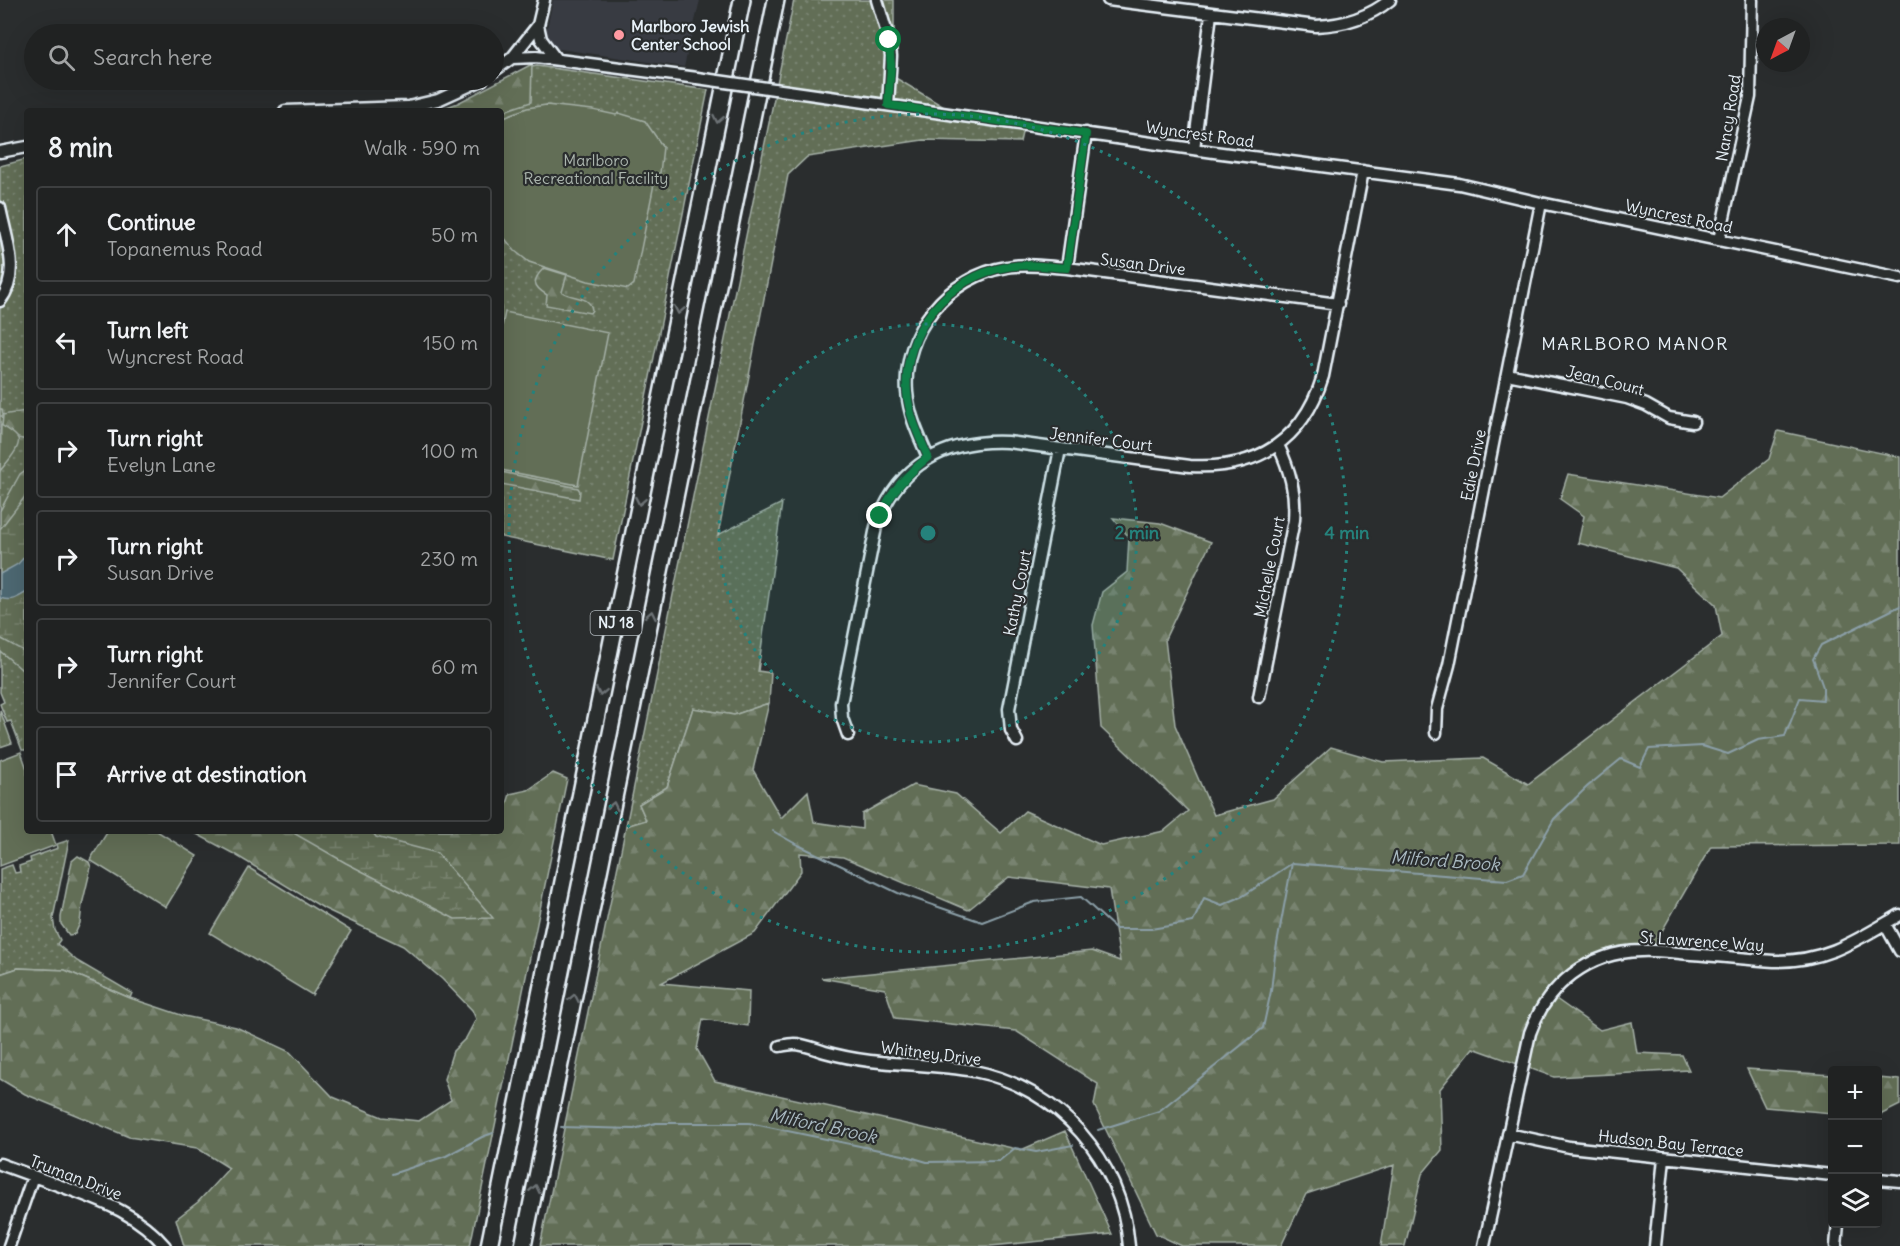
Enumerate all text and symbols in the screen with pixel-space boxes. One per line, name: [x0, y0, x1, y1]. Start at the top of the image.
place label: Marlboro Jewish Center School: [631, 16, 750, 54]
north arrow: [1756, 18, 1810, 72]
search box: [24, 24, 504, 90]
route start: [875, 26, 901, 52]
marker: Marlboro Jewish Center School: [612, 28, 626, 42]
icon: search: [45, 41, 78, 74]
text: Search here: [93, 43, 212, 71]
street label: Nancy Road: [1711, 73, 1745, 163]
one-way arrow: [712, 114, 725, 124]
street label: Wyncrest Road: [1144, 116, 1256, 152]
text: 8 min: [48, 131, 113, 164]
text: Walk · 590 m: [364, 135, 480, 160]
park label: Marlboro Recreational Facility: [524, 150, 668, 188]
street label: Wyncrest Road: [1623, 195, 1735, 237]
text: Continue: [107, 208, 196, 236]
icon: ahead: [50, 218, 83, 251]
text: 50 m: [431, 222, 478, 247]
text: Topanemus Road: [107, 236, 262, 261]
street label: Susan Drive: [1099, 249, 1187, 279]
one-way arrow: [673, 305, 686, 315]
text: Turn left: [107, 316, 188, 344]
icon: left: [50, 326, 83, 359]
text: 150 m: [423, 330, 478, 355]
district label: MARLBORO MANOR: [1541, 332, 1729, 355]
text: Wyncrest Road: [107, 344, 244, 369]
street label: Jean Court: [1564, 361, 1647, 399]
street label: Jennifer Court: [1049, 423, 1154, 455]
text: Turn right: [107, 424, 203, 452]
street label: Edie Drive: [1456, 428, 1490, 502]
icon: right: [50, 434, 83, 467]
text: 100 m: [421, 438, 478, 463]
text: Evelyn Lane: [107, 452, 216, 477]
one-way arrow: [634, 496, 647, 506]
route end: [866, 502, 892, 528]
street label: Michelle Court: [1249, 514, 1289, 619]
text: 2 min: [1115, 521, 1160, 544]
text: 4 min: [1325, 521, 1370, 544]
centre of rings: [918, 523, 938, 543]
text: Turn right: [107, 532, 203, 560]
icon: right: [50, 542, 83, 575]
text: 230 m: [420, 546, 478, 571]
street label: Kathy Court: [999, 548, 1035, 638]
text: Susan Drive: [107, 560, 214, 585]
road number: NJ 18: [590, 611, 642, 635]
one-way arrow: [644, 611, 657, 621]
text: Turn right: [107, 640, 203, 668]
icon: right: [50, 650, 83, 683]
text: 60 m: [431, 654, 478, 679]
text: Jennifer Court: [107, 668, 236, 693]
one-way arrow: [596, 687, 609, 697]
icon: arrive: [50, 758, 83, 791]
text: Arrive at destination: [107, 760, 307, 788]
one-way arrow: [605, 802, 618, 812]
water label: Milford Brook: [1390, 845, 1502, 876]
street label: St Lawrence Way: [1639, 927, 1765, 955]
one-way arrow: [567, 993, 580, 1003]
street label: Whitney Drive: [879, 1037, 983, 1069]
map controls: [1828, 1066, 1882, 1228]
button: +: [1828, 1066, 1882, 1120]
water label: Milford Brook: [768, 1103, 880, 1148]
button: −: [1828, 1120, 1882, 1174]
street label: Hudson Bay Terrace: [1597, 1125, 1745, 1161]
street label: Truman Drive: [27, 1150, 125, 1204]
button: layers: [1828, 1174, 1882, 1228]
one-way arrow: [528, 1184, 541, 1194]

